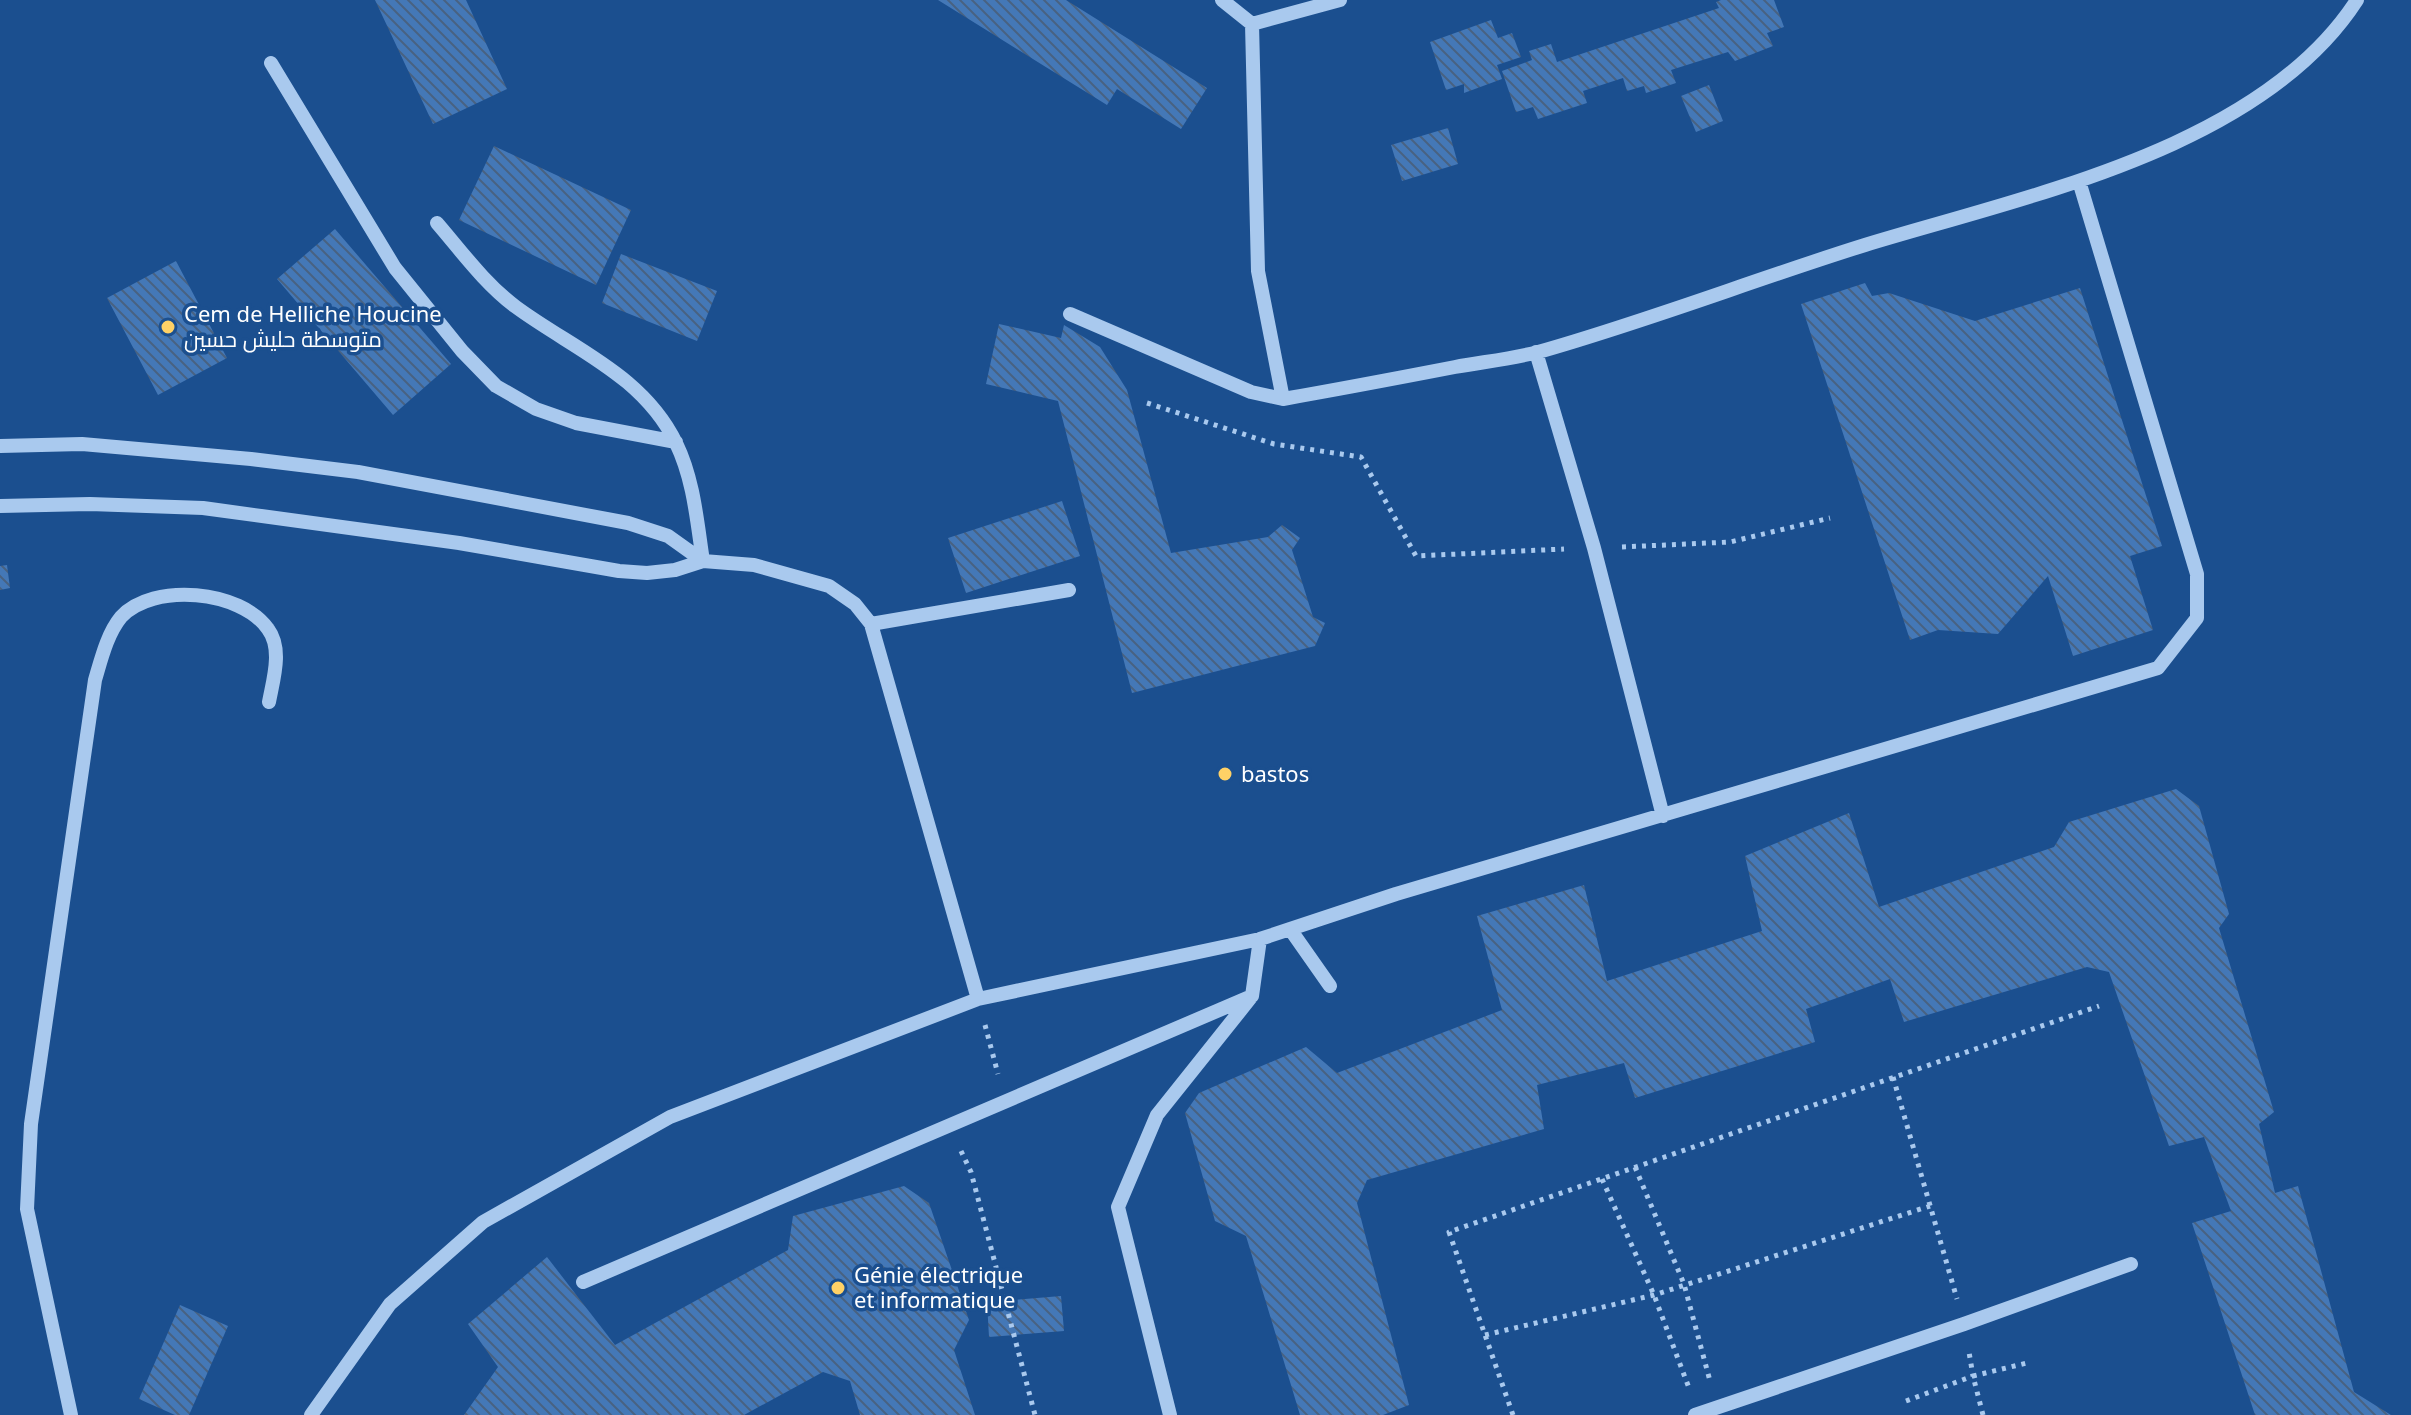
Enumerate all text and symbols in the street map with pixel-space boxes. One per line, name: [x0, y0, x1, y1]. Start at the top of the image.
place label: Cem de Helliche Houcine متوسطة حليش حسين: [184, 298, 442, 353]
marker: Cem de Helliche Houcine متوسطة حليش حسين: [159, 318, 177, 336]
place label: bastos: [1241, 758, 1309, 788]
marker: bastos: [1216, 765, 1234, 783]
place label: Génie électrique et informatique: [854, 1259, 1023, 1314]
marker: Génie électrique et informatique: [829, 1279, 847, 1297]

